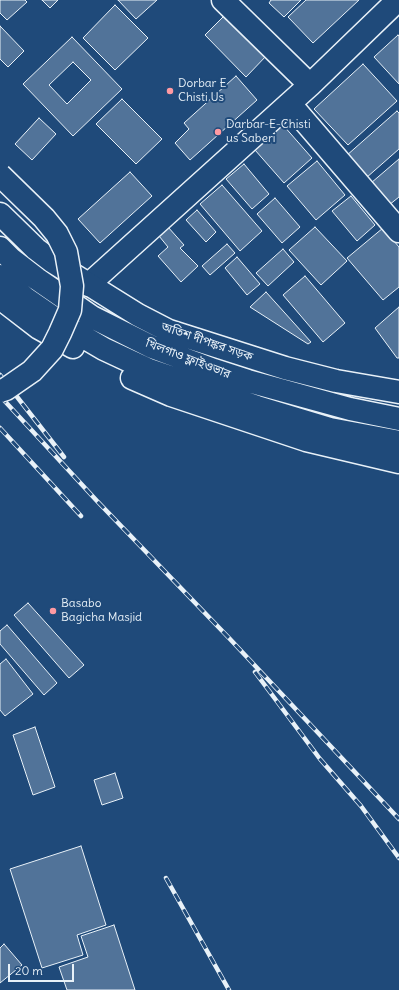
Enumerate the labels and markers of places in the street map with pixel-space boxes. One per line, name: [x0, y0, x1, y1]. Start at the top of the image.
place label: Dorbar E Chisti Us: [178, 77, 226, 105]
marker: Dorbar E Chisti Us: [165, 86, 175, 96]
place label: Darbar-E-Chisti us Saberi: [226, 118, 311, 146]
marker: Darbar-E-Chisti us Saberi: [213, 127, 223, 137]
place label: Basabo Bagicha Masjid: [61, 597, 142, 625]
marker: Basabo Bagicha Masjid: [48, 606, 58, 616]

